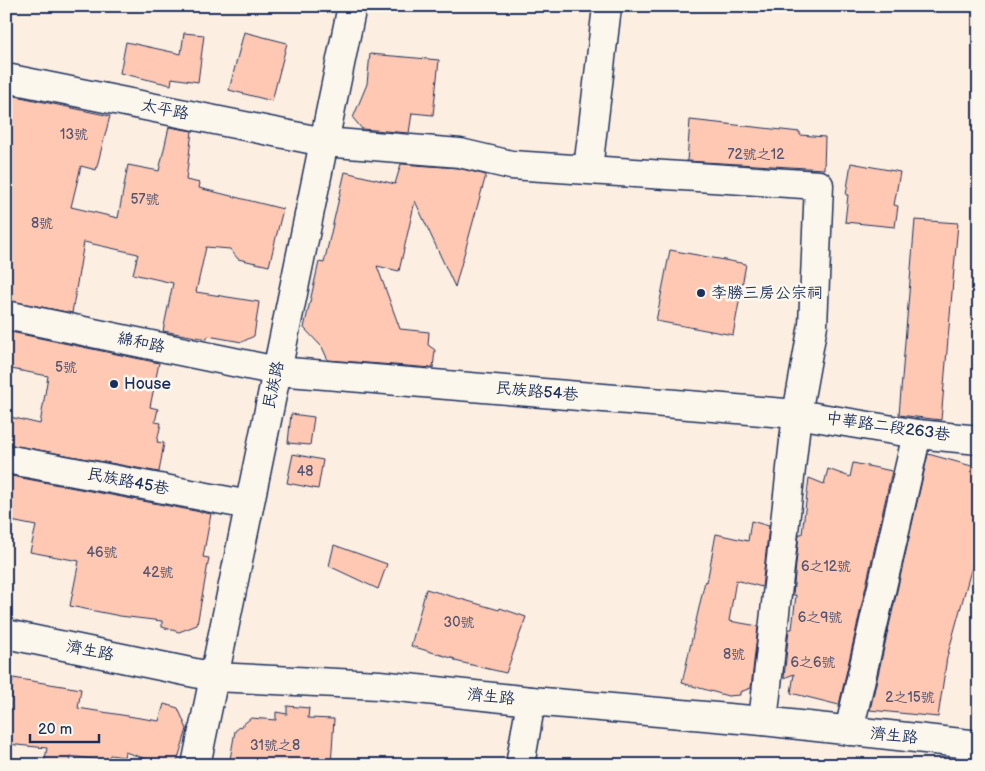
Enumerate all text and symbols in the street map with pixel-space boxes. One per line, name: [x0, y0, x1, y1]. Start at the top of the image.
street label: 太平路: [140, 96, 190, 124]
house number: 13號: [60, 126, 88, 143]
house number: 72號之12: [728, 146, 785, 163]
house number: 57號: [131, 191, 159, 208]
house number: 8號: [31, 215, 53, 232]
place label: 李勝三房公宗祠: [711, 284, 823, 303]
marker: 李勝三房公宗祠: [695, 287, 707, 299]
street label: 綿和路: [116, 329, 166, 357]
house number: 5號: [55, 359, 77, 376]
street label: 民族路: [260, 360, 288, 410]
place label: House: [124, 375, 171, 394]
marker: House: [108, 378, 120, 390]
street label: 民族路54巷: [495, 379, 579, 405]
street label: 中華路二段263巷: [825, 409, 951, 445]
house number: 48: [297, 463, 313, 480]
street label: 民族路45巷: [85, 465, 171, 499]
house number: 46號: [86, 544, 118, 561]
house number: 6之12號: [801, 558, 851, 575]
house number: 42號: [143, 564, 173, 581]
house number: 6之9號: [798, 609, 842, 626]
house number: 30號: [444, 614, 474, 631]
street label: 濟生路: [65, 637, 115, 665]
house number: 8號: [723, 646, 745, 663]
house number: 6之6號: [790, 654, 836, 671]
street label: 濟生路: [466, 685, 516, 709]
house number: 2之15號: [885, 689, 935, 706]
scale bar: [30, 711, 99, 743]
text: 20 m: [38, 720, 72, 739]
street label: 濟生路: [869, 724, 919, 748]
house number: 31號之8: [250, 737, 300, 754]

